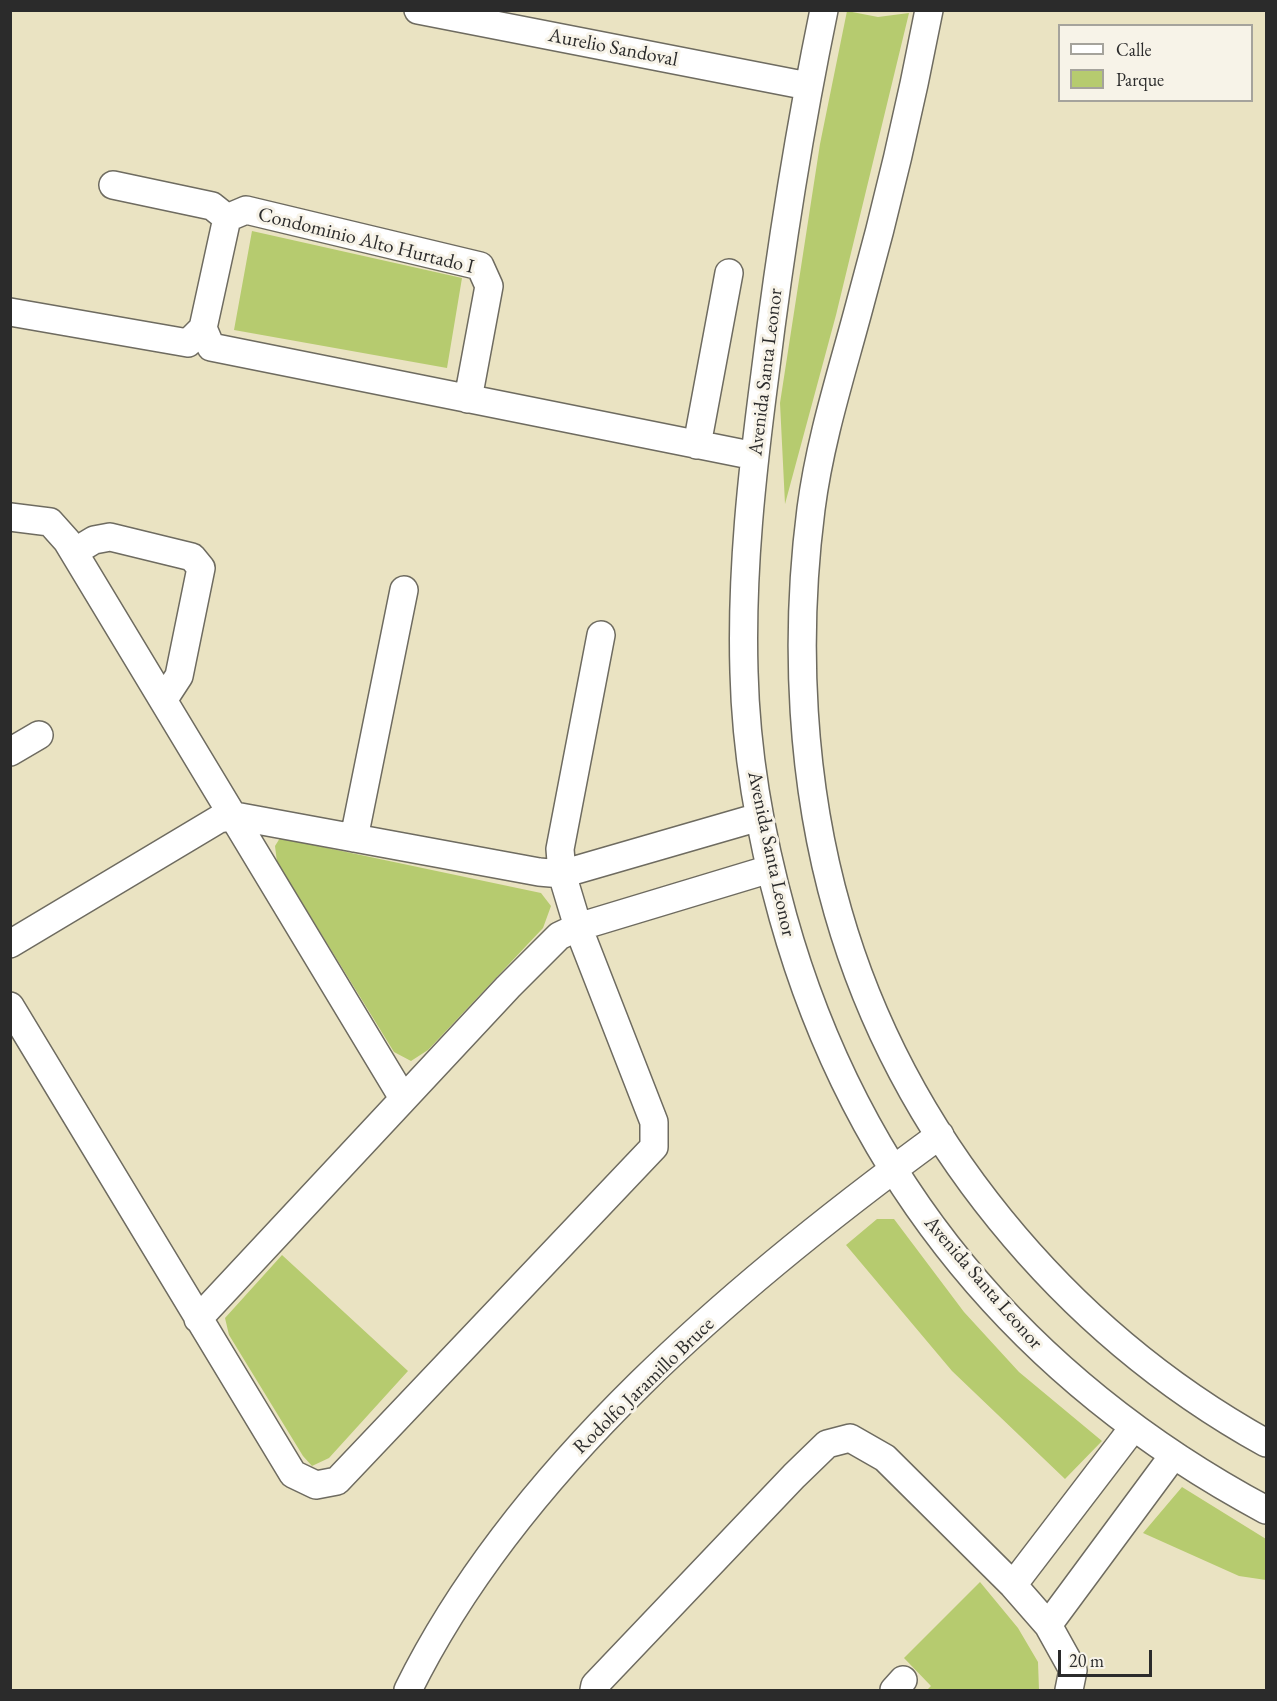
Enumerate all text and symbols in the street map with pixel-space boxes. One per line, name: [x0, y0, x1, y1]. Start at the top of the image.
street label: Aurelio Sandoval: [546, 24, 680, 72]
legend: [1058, 24, 1253, 102]
text: Calle: [1116, 38, 1152, 61]
text: Parque: [1116, 68, 1164, 91]
street label: Condominio Alto Hurtado I: [255, 203, 477, 279]
street label: Avenida Santa Leonor: [744, 287, 788, 457]
street label: Avenida Santa Leonor: [742, 769, 800, 939]
street label: Avenida Santa Leonor: [919, 1212, 1047, 1354]
street label: Rodolfo Jaramillo Bruce: [569, 1313, 719, 1459]
scale bar: [1061, 1638, 1156, 1676]
text: 20 m: [1069, 1649, 1104, 1672]

